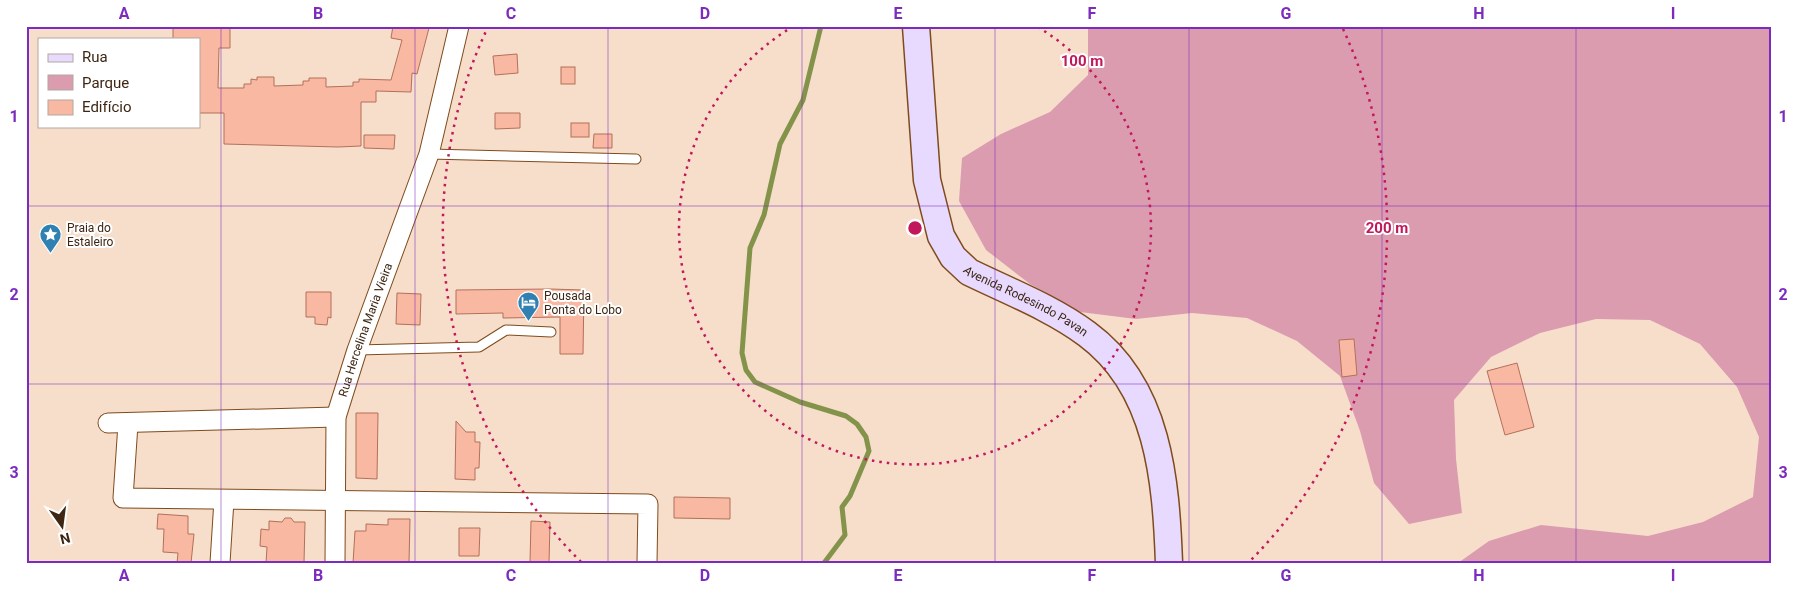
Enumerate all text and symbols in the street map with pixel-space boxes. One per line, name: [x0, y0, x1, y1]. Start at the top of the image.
text: A: [119, 4, 130, 23]
text: B: [313, 4, 323, 23]
text: C: [506, 4, 516, 23]
text: D: [700, 4, 710, 23]
text: E: [894, 4, 903, 23]
text: F: [1088, 4, 1097, 23]
text: G: [1281, 4, 1292, 23]
text: H: [1473, 4, 1485, 23]
text: I: [1671, 4, 1675, 23]
legend: [38, 38, 200, 128]
text: Rua: [82, 48, 108, 66]
text: 100 m: [1061, 52, 1103, 70]
text: Parque: [82, 74, 129, 92]
text: Edifício: [82, 98, 131, 116]
text: 1: [9, 107, 19, 126]
text: 1: [1778, 107, 1788, 126]
centre of rings: [906, 219, 924, 237]
text: 200 m: [1366, 219, 1408, 237]
place label: Praia do Estaleiro: [67, 221, 114, 249]
place icon: Praia do Estaleiro: [39, 223, 63, 254]
street label: Rua Hercelina Maria Vieira: [336, 261, 395, 399]
street label: Avenida Rodesindo Pavan: [960, 263, 1091, 339]
text: 2: [9, 285, 19, 304]
text: 2: [1778, 285, 1788, 304]
place label: Pousada Ponta do Lobo: [544, 289, 622, 317]
hotel icon: Pousada Ponta do Lobo: [516, 291, 540, 322]
text: 3: [9, 463, 19, 482]
text: 3: [1778, 463, 1788, 482]
north arrow: [38, 502, 88, 552]
text: N: [58, 530, 72, 548]
text: A: [119, 566, 130, 585]
text: B: [313, 566, 323, 585]
text: C: [506, 566, 516, 585]
text: D: [700, 566, 710, 585]
text: E: [894, 566, 903, 585]
text: F: [1088, 566, 1097, 585]
text: G: [1281, 566, 1292, 585]
text: H: [1473, 566, 1485, 585]
text: I: [1671, 566, 1675, 585]

